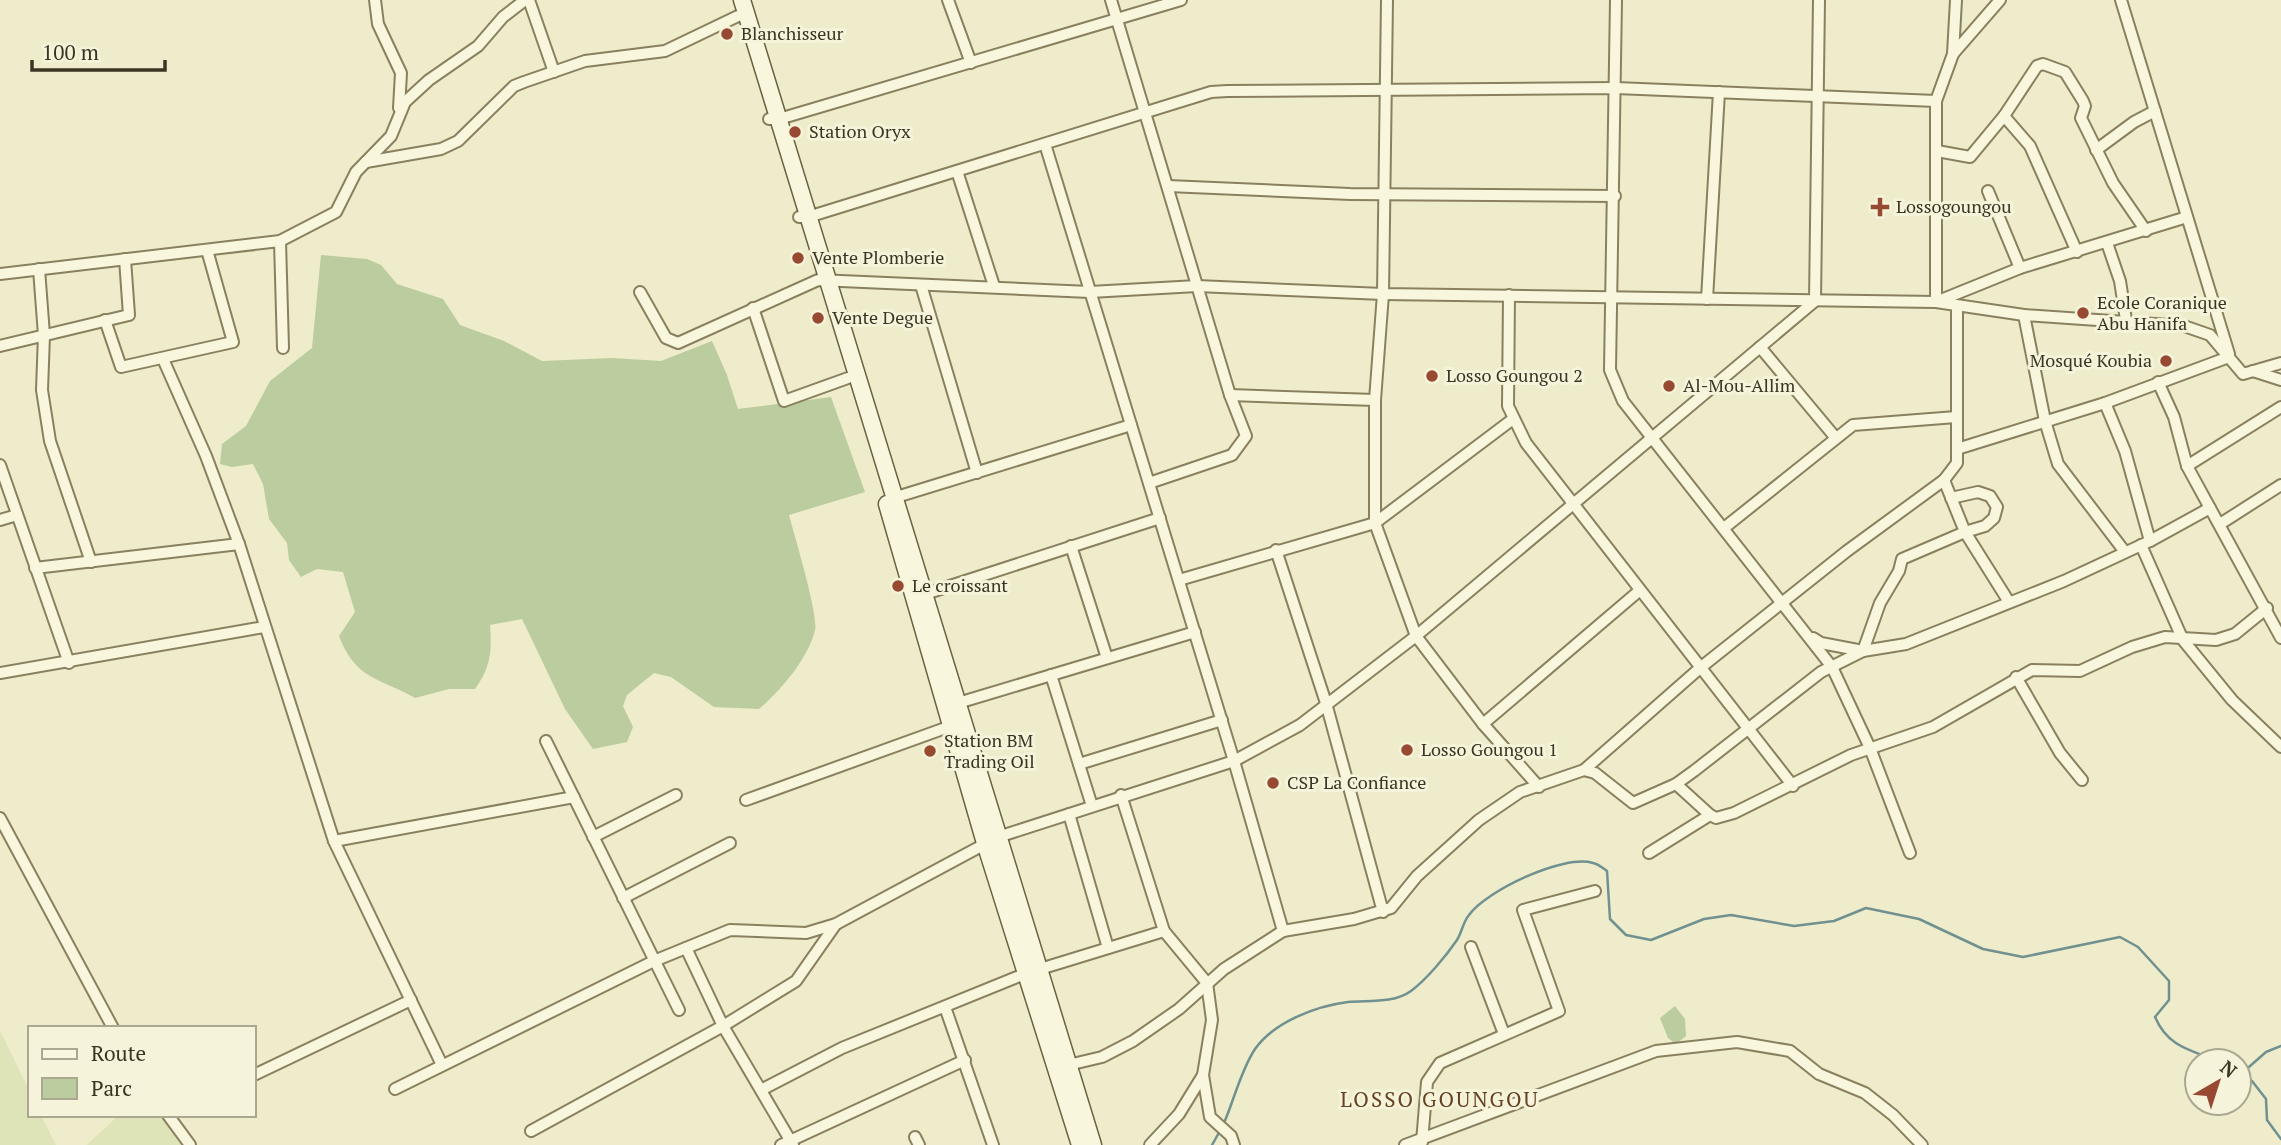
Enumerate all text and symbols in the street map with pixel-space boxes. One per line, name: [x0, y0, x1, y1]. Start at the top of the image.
place label: Blanchisseur: [741, 21, 844, 45]
marker: Blanchisseur: [719, 26, 735, 42]
scale bar: [32, 28, 164, 72]
text: 100 m: [42, 38, 99, 66]
place label: Station Oryx: [809, 119, 911, 143]
marker: Station Oryx: [787, 124, 803, 140]
place label: Lossogoungou: [1896, 194, 2012, 218]
marker: Lossogoungou: [1870, 197, 1890, 217]
place label: Vente Plomberie: [812, 245, 944, 269]
marker: Vente Plomberie: [790, 250, 806, 266]
place label: Ecole Coranique Abu Hanifa: [2097, 290, 2227, 335]
place label: Vente Degue: [832, 305, 933, 329]
marker: Ecole Coranique Abu Hanifa: [2075, 305, 2091, 321]
marker: Vente Degue: [810, 310, 826, 326]
place label: Mosqué Koubia: [2030, 348, 2152, 372]
marker: Mosqué Koubia: [2158, 353, 2174, 369]
place label: Losso Goungou 2: [1446, 363, 1583, 387]
marker: Losso Goungou 2: [1424, 368, 1440, 384]
place label: Al-Mou-Allim: [1683, 373, 1796, 397]
marker: Al-Mou-Allim: [1661, 378, 1677, 394]
place label: Le croissant: [912, 573, 1008, 597]
marker: Le croissant: [890, 578, 906, 594]
place label: Station BM Trading Oil: [944, 728, 1035, 773]
place label: Losso Goungou 1: [1421, 737, 1558, 761]
marker: Losso Goungou 1: [1399, 742, 1415, 758]
marker: Station BM Trading Oil: [922, 743, 938, 759]
place label: CSP La Confiance: [1287, 770, 1426, 794]
marker: CSP La Confiance: [1265, 775, 1281, 791]
legend: [28, 1026, 256, 1117]
text: Route: [91, 1039, 146, 1067]
north arrow: [2183, 1047, 2253, 1117]
text: N: [2216, 1054, 2243, 1083]
text: Parc: [91, 1074, 132, 1102]
district label: LOSSO GOUNGOU: [1340, 1085, 1540, 1113]

